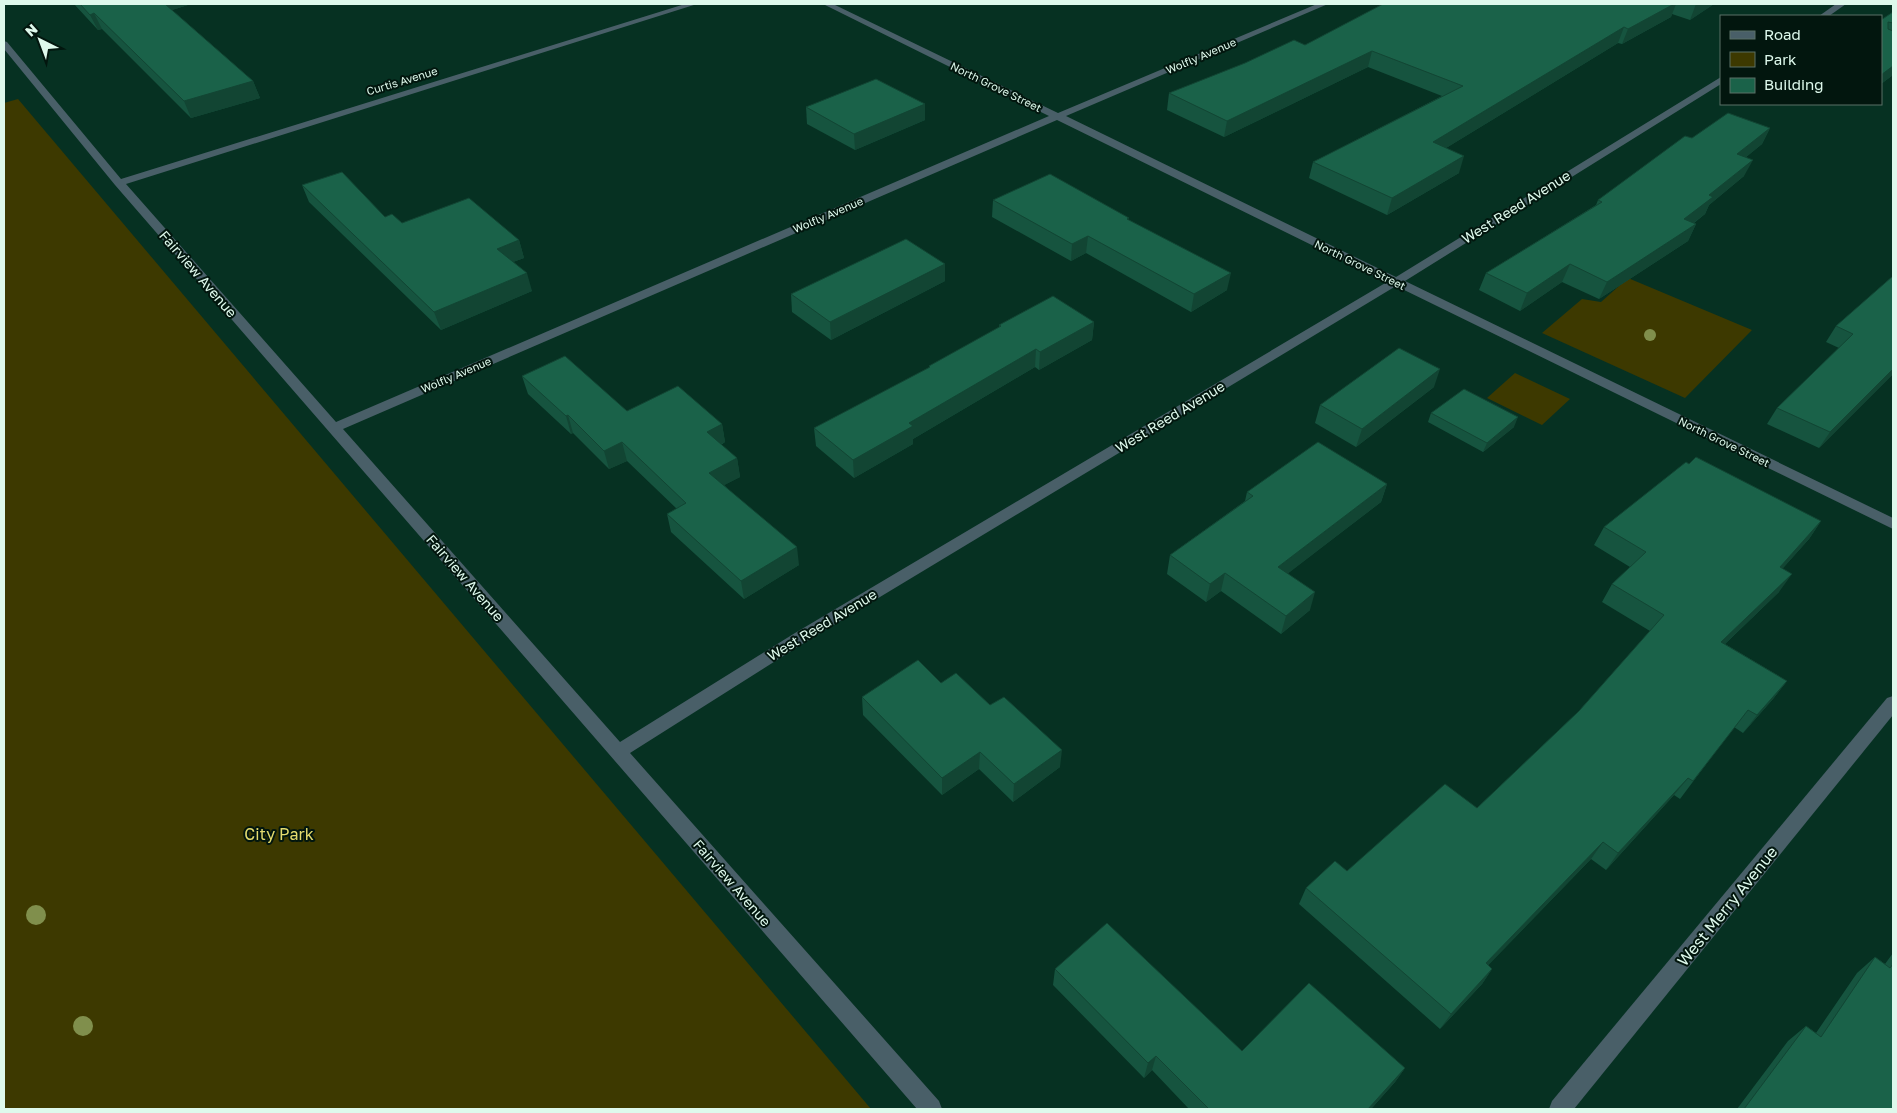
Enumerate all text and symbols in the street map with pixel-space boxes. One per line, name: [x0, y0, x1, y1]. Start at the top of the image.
north arrow: [15, 15, 65, 65]
legend: [1720, 15, 1882, 105]
text: N: [21, 20, 41, 40]
text: Road: [1764, 25, 1801, 43]
street label: Wolfly Avenue: [1164, 35, 1238, 76]
text: Park: [1764, 50, 1797, 68]
street label: North Grove Street: [949, 59, 1044, 114]
street label: Curtis Avenue: [365, 64, 439, 97]
text: Building: [1764, 75, 1824, 93]
street label: West Reed Avenue: [1458, 166, 1573, 247]
street label: Wolfly Avenue: [791, 194, 865, 235]
street label: Fairview Avenue: [156, 227, 241, 321]
street label: North Grove Street: [1313, 237, 1408, 292]
street label: Wolfly Avenue: [419, 354, 493, 395]
street label: West Reed Avenue: [1112, 377, 1228, 456]
street label: North Grove Street: [1677, 414, 1772, 469]
street label: Fairview Avenue: [423, 531, 508, 625]
street label: West Reed Avenue: [764, 585, 880, 664]
park label: City Park: [244, 824, 314, 844]
street label: Fairview Avenue: [690, 836, 775, 930]
street label: West Merry Avenue: [1673, 842, 1781, 970]

